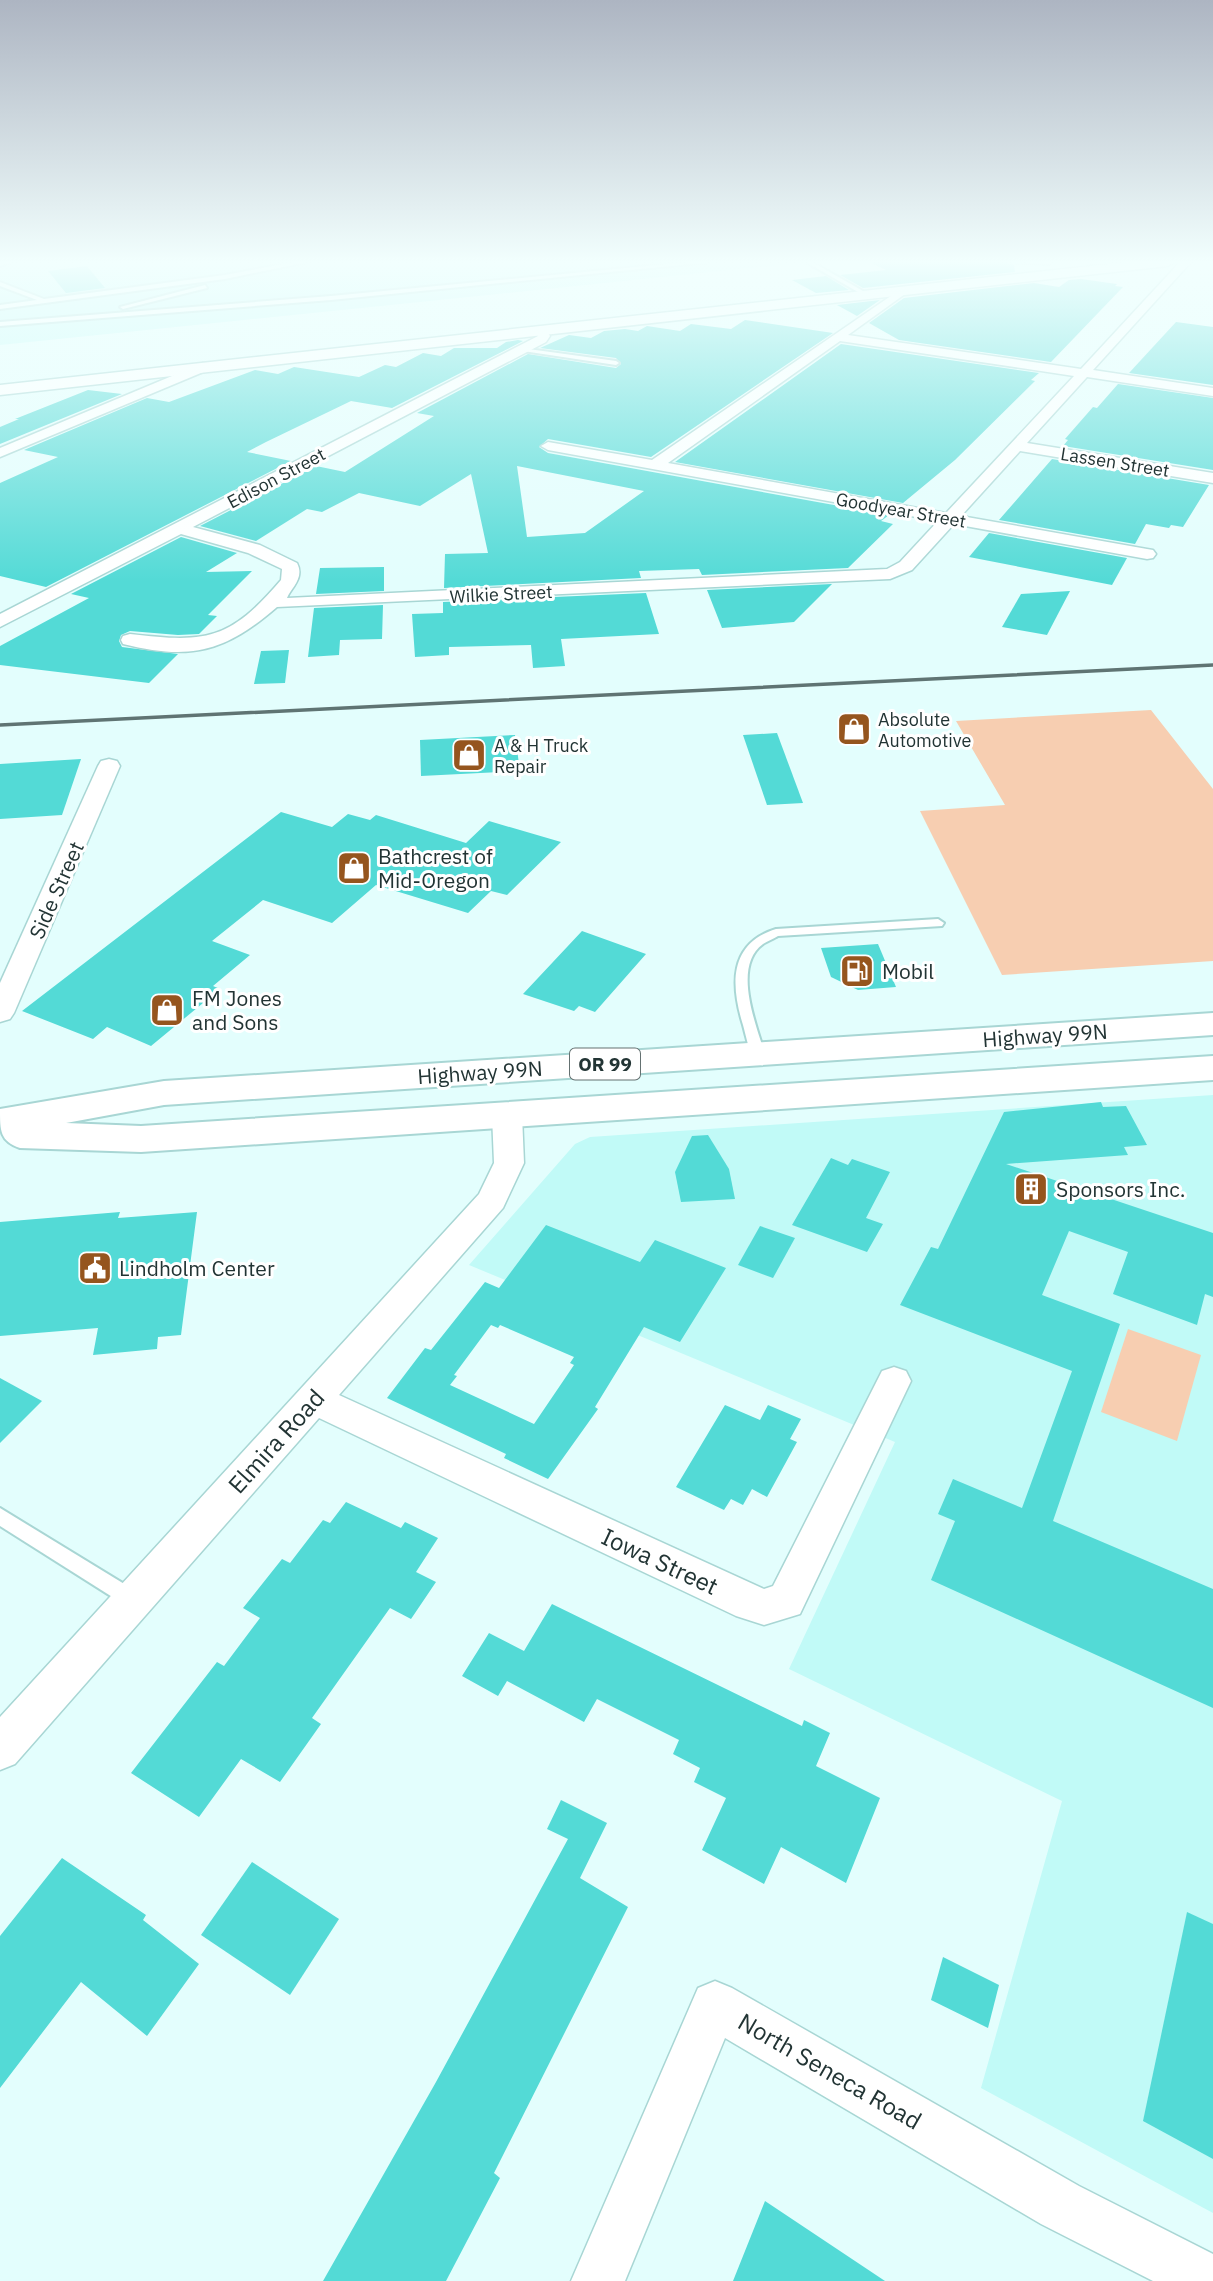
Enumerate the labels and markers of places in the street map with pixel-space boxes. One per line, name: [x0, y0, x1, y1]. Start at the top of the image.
place label: Absolute Automotive: [878, 708, 971, 752]
shop icon: Absolute Automotive: [835, 710, 873, 748]
place label: A & H Truck Repair: [494, 734, 589, 778]
shop icon: A & H Truck Repair: [450, 736, 488, 774]
place label: Bathcrest of Mid-Oregon: [378, 842, 493, 894]
shop icon: Bathcrest of Mid-Oregon: [335, 849, 373, 887]
fuel station icon: Mobil: [838, 952, 876, 990]
place label: Mobil: [882, 957, 934, 985]
place label: FM Jones and Sons: [192, 984, 282, 1036]
shop icon: FM Jones and Sons: [148, 991, 186, 1029]
building icon: Sponsors Inc.: [1012, 1170, 1050, 1208]
place label: Sponsors Inc.: [1056, 1175, 1186, 1203]
public building icon: Lindholm Center: [76, 1249, 114, 1287]
place label: Lindholm Center: [119, 1254, 275, 1282]

